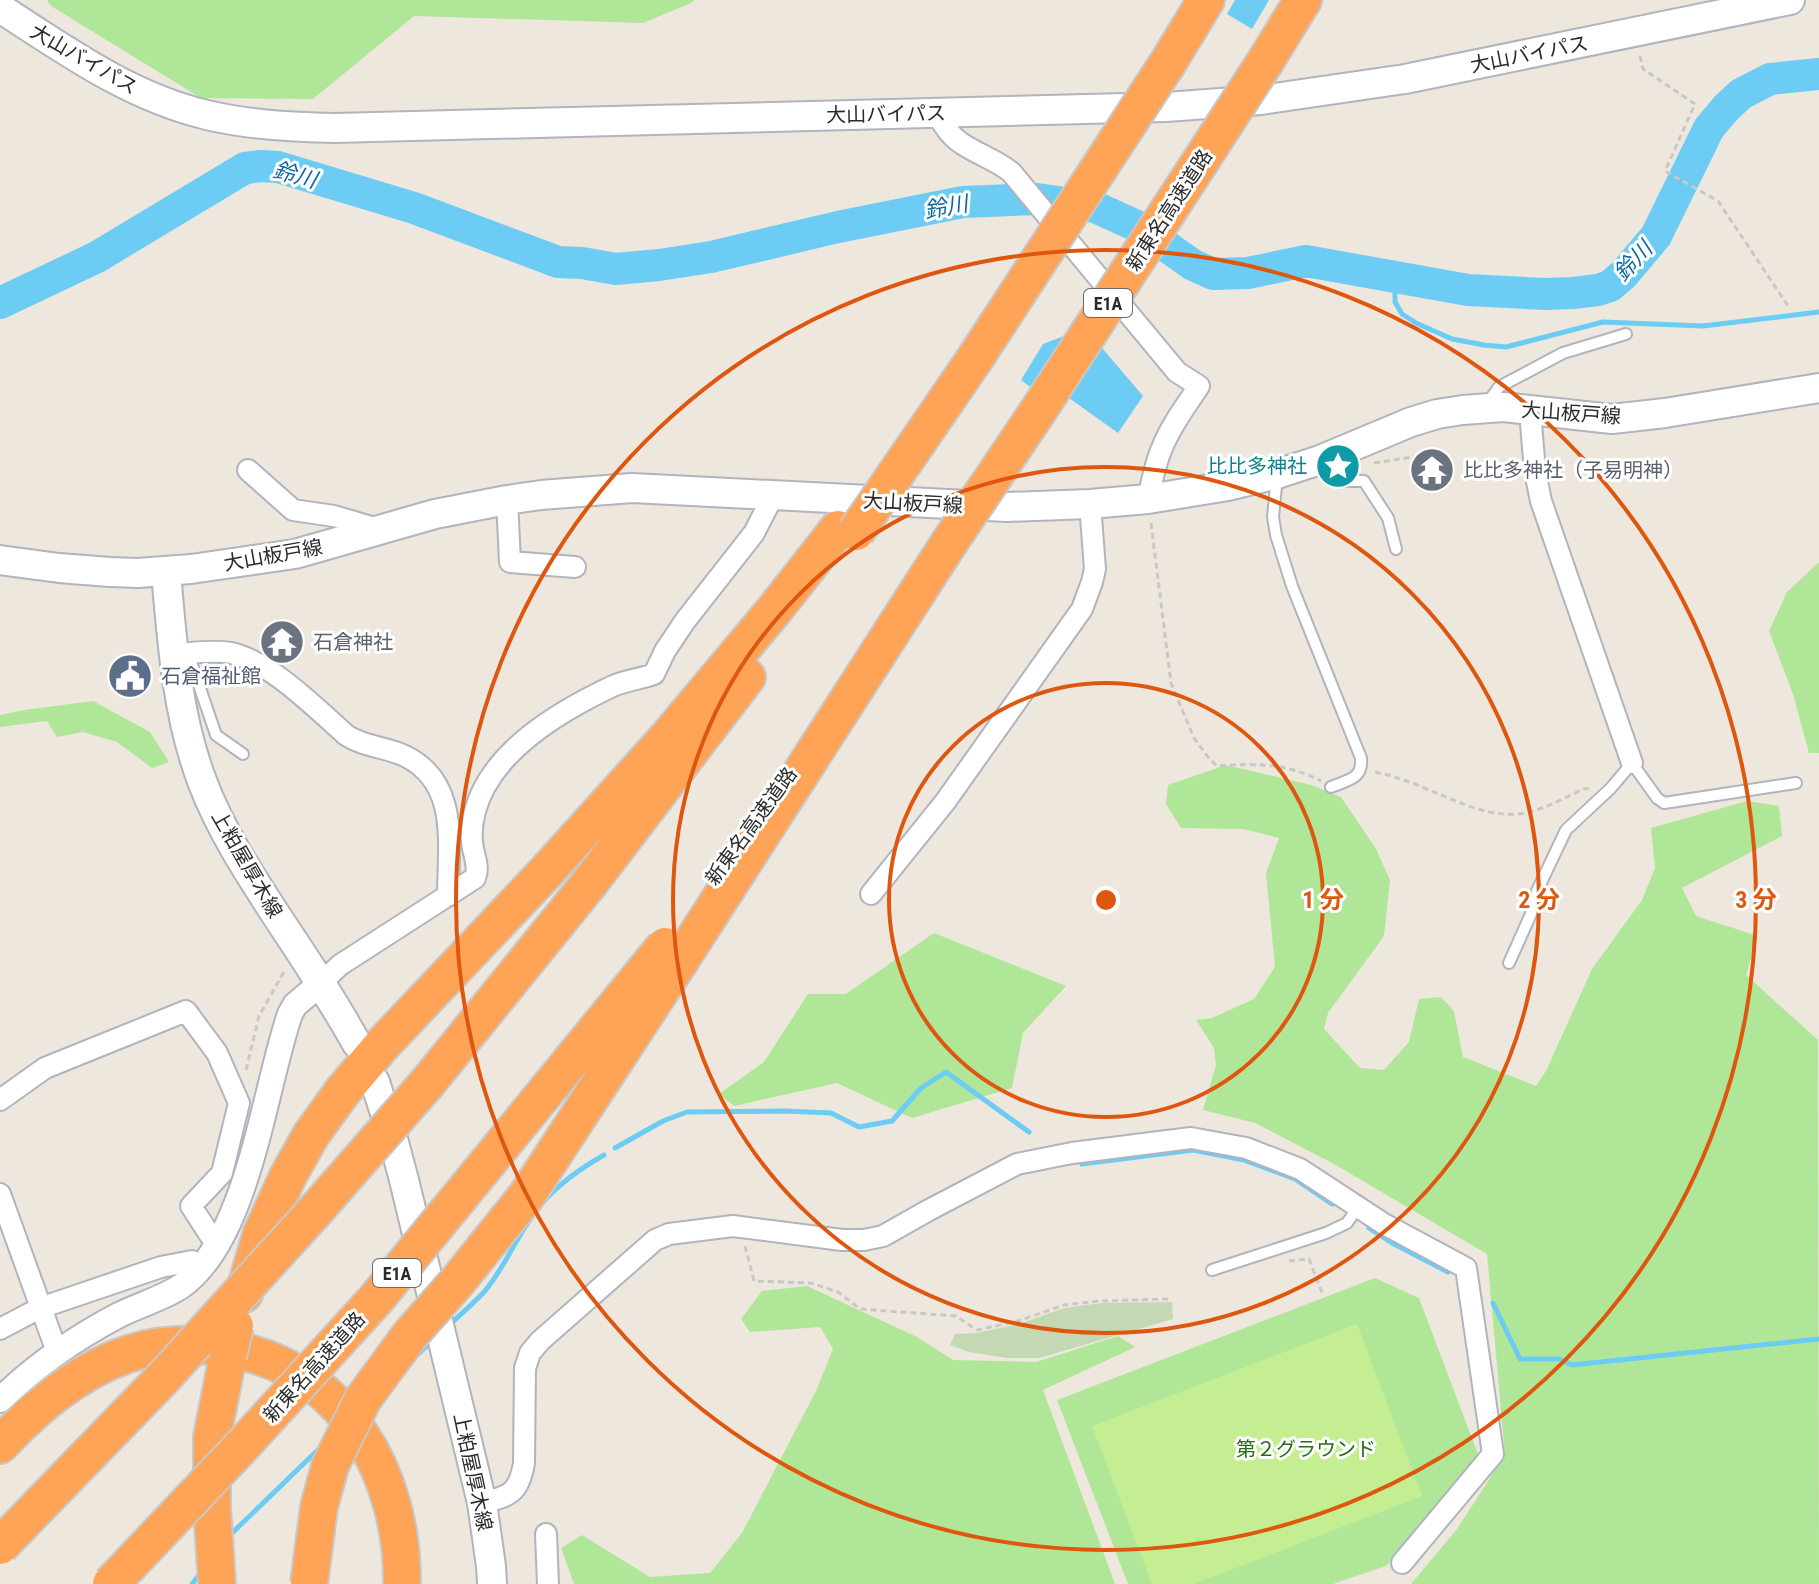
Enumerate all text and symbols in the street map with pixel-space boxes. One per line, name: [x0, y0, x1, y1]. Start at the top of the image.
street label: 大山バイパス: [26, 19, 142, 99]
street label: 大山バイパス: [1468, 31, 1590, 77]
street label: 大山バイパス: [826, 101, 946, 127]
street label: 新東名高速道路: [1121, 145, 1217, 275]
water label: 鈴川: [271, 157, 321, 193]
water label: 鈴川: [922, 191, 972, 223]
water label: 鈴川: [1609, 235, 1659, 286]
road number: E1A: [1084, 289, 1132, 317]
street label: 大山板戸線: [1520, 398, 1622, 428]
place icon: 比比多神社: [1314, 442, 1362, 490]
temple icon: 比比多神社（子易明神）: [1408, 446, 1456, 494]
place label: 比比多神社: [1207, 454, 1307, 478]
place label: 比比多神社（子易明神）: [1463, 458, 1683, 482]
street label: 大山板戸線: [862, 488, 964, 518]
street label: 大山板戸線: [222, 534, 324, 576]
temple icon: 石倉神社: [258, 618, 306, 666]
place label: 石倉神社: [313, 630, 393, 654]
public building icon: 石倉福祉館: [106, 652, 154, 700]
place label: 石倉福祉館: [161, 664, 261, 688]
street label: 新東名高速道路: [700, 762, 802, 890]
street label: 上粕屋厚木線: [207, 806, 287, 922]
centre of rings: [1092, 886, 1120, 914]
text: 1 分: [1302, 886, 1344, 914]
text: 2 分: [1518, 886, 1560, 914]
text: 3 分: [1735, 886, 1777, 914]
road number: E1A: [373, 1259, 421, 1287]
street label: 新東名高速道路: [258, 1307, 370, 1427]
street label: 上粕屋厚木線: [449, 1411, 497, 1533]
park label: 第２グラウンド: [1236, 1437, 1376, 1461]

